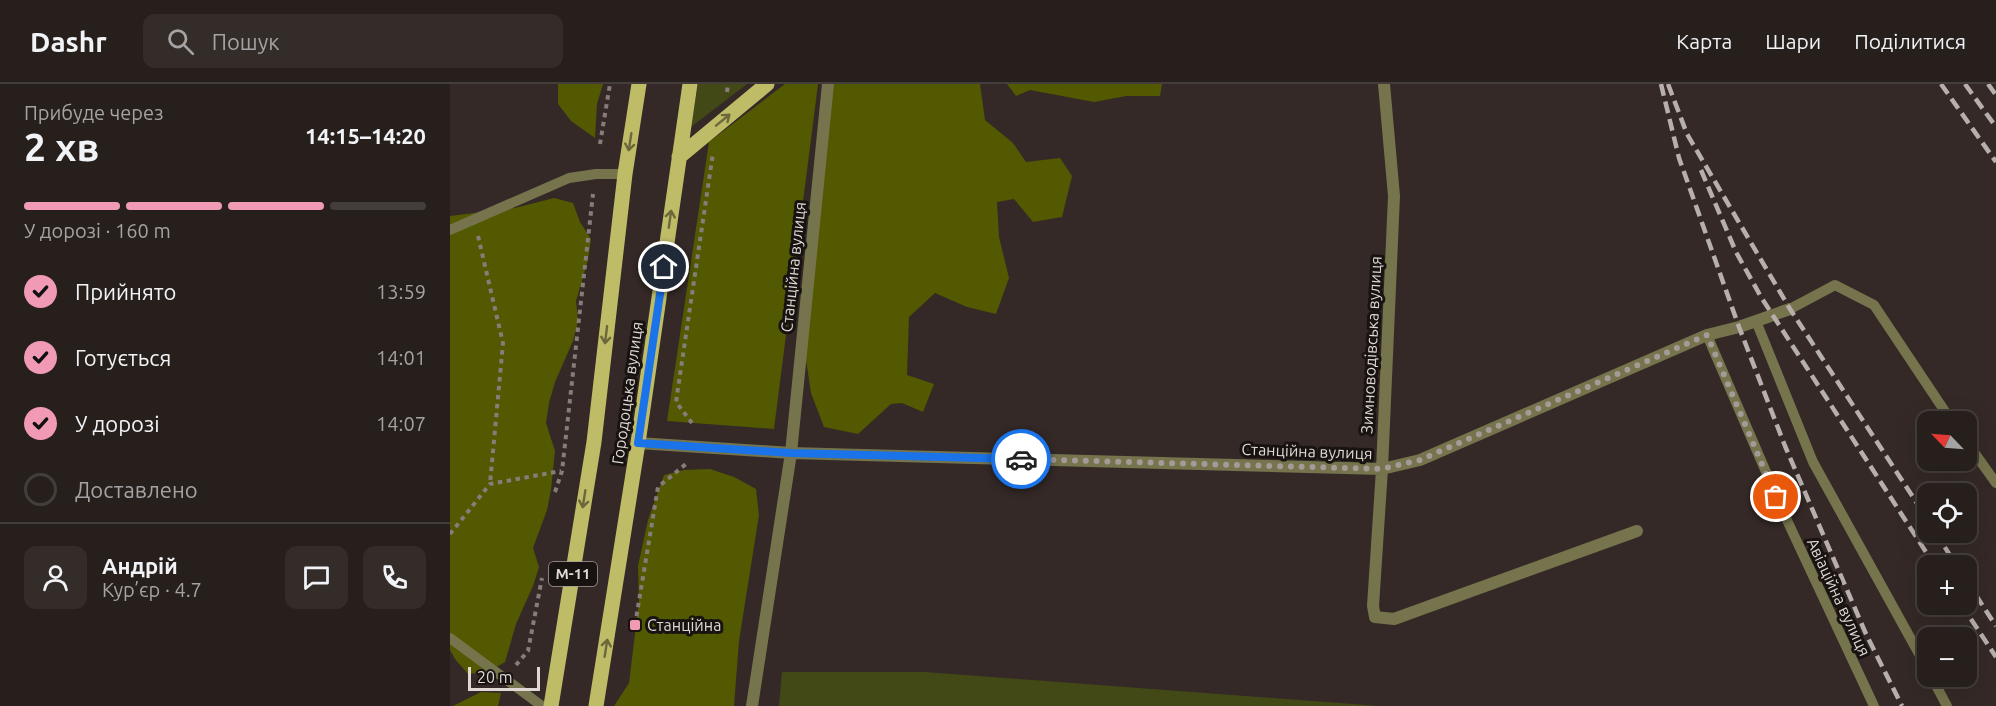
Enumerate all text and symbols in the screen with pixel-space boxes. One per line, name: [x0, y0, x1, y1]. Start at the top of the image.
search box: [143, 14, 563, 68]
icon: search: [164, 25, 197, 58]
text: Dashr: [30, 26, 107, 57]
text: Пошук: [212, 29, 280, 54]
text: Карта: [1676, 29, 1732, 53]
text: Шари: [1765, 29, 1821, 53]
text: Поділитися: [1854, 29, 1966, 53]
text: Прибуде через: [24, 101, 164, 124]
one-way arrow: [715, 113, 730, 127]
text: 14:15–14:20: [305, 123, 426, 148]
text: 2 хв: [24, 125, 99, 168]
one-way arrow: [624, 131, 635, 151]
street label: Станційна вулиця: [777, 201, 809, 333]
one-way arrow: [665, 210, 676, 230]
text: У дорозі · 160 m: [24, 219, 171, 242]
pin: [638, 241, 689, 292]
icon: home: [647, 250, 680, 283]
street label: Зимноводівська вулиця: [1357, 256, 1385, 434]
icon: check: [24, 275, 57, 308]
text: Прийнято: [75, 279, 176, 304]
text: 13:59: [376, 280, 426, 303]
street label: Городоцька вулиця: [608, 321, 646, 465]
one-way arrow: [600, 325, 611, 345]
icon: check: [24, 341, 57, 374]
text: Готується: [75, 345, 171, 370]
text: 14:01: [376, 346, 426, 369]
icon: check: [24, 407, 57, 440]
text: У дорозі: [75, 411, 160, 436]
north arrow: [1917, 411, 1977, 471]
map controls: [1917, 411, 1977, 687]
text: 14:07: [376, 412, 426, 435]
courier: [991, 429, 1051, 489]
street label: Станційна вулиця: [1241, 440, 1373, 462]
icon: car: [1005, 443, 1038, 476]
pin: [1750, 471, 1801, 522]
text: Доставлено: [75, 477, 198, 502]
icon: bag: [1759, 480, 1792, 513]
button: locate: [1917, 483, 1977, 543]
one-way arrow: [579, 489, 590, 509]
street label: Авіаційна вулиця: [1804, 535, 1874, 659]
button: person: [24, 546, 87, 609]
button: chat: [285, 546, 348, 609]
button: phone: [363, 546, 426, 609]
text: Андрій: [102, 553, 178, 578]
button: +: [1917, 555, 1977, 615]
road number: М-11: [549, 562, 597, 586]
text: Кур’єр · 4.7: [102, 578, 202, 601]
place label: Станційна: [647, 616, 721, 634]
marker: Станційна: [628, 618, 642, 632]
button: −: [1917, 627, 1977, 687]
one-way arrow: [600, 639, 611, 659]
scale bar: [468, 664, 540, 692]
text: 20 m: [477, 668, 513, 686]

